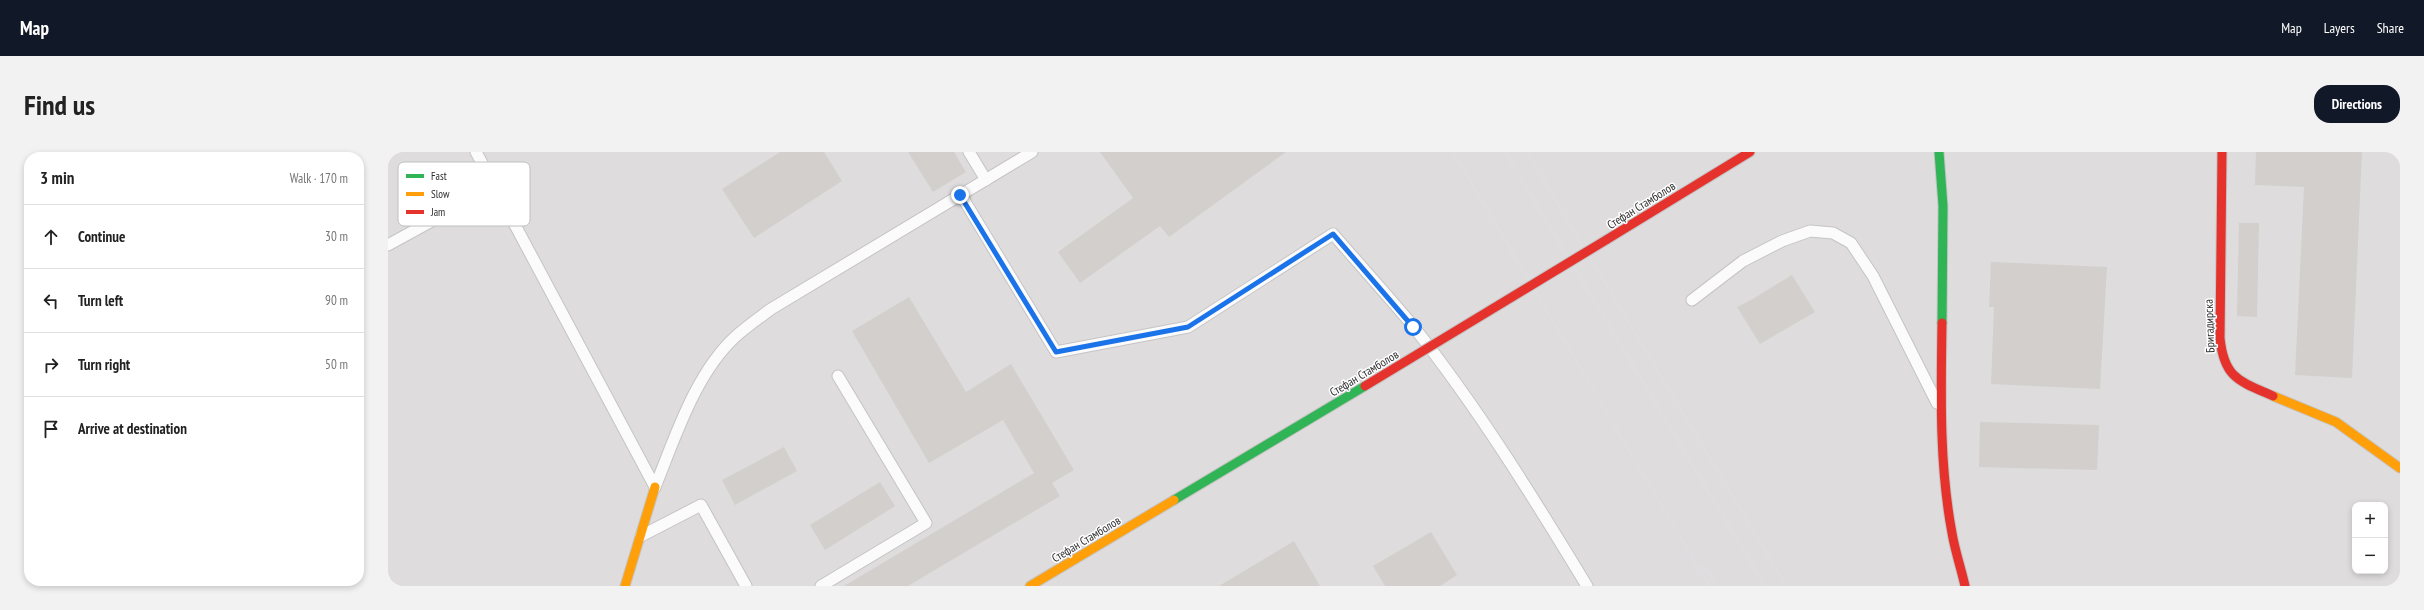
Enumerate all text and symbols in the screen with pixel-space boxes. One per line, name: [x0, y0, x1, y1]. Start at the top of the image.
text: Map: [20, 16, 49, 40]
text: Map: [2281, 19, 2302, 37]
text: Layers: [2324, 19, 2355, 37]
text: Share: [2377, 19, 2404, 37]
button: Directions: [2314, 85, 2400, 123]
text: Find us: [24, 86, 95, 123]
legend: [398, 162, 530, 226]
text: 3 min: [40, 167, 74, 189]
text: Fast: [431, 169, 447, 183]
text: Walk · 170 m: [290, 170, 348, 187]
street label: Стефан Стамболов: [1604, 178, 1678, 232]
route end: [951, 186, 969, 204]
text: Slow: [431, 187, 450, 201]
text: Jam: [430, 205, 445, 219]
icon: ahead: [40, 226, 62, 248]
text: Continue: [78, 227, 125, 246]
text: 30 m: [325, 228, 348, 245]
icon: left: [40, 290, 62, 312]
text: Turn left: [78, 291, 123, 310]
text: 90 m: [325, 292, 348, 309]
street label: Бригадирска: [2201, 299, 2217, 353]
route start: [1404, 318, 1422, 336]
street label: Стефан Стамболов: [1327, 346, 1401, 399]
icon: right: [40, 354, 62, 376]
text: Turn right: [78, 355, 130, 374]
text: 50 m: [325, 356, 348, 373]
icon: arrive: [40, 418, 62, 440]
text: Arrive at destination: [78, 419, 187, 438]
map controls: [2352, 502, 2388, 574]
button: +: [2352, 502, 2388, 538]
street label: Стефан Стамболов: [1049, 512, 1123, 565]
button: −: [2352, 538, 2388, 574]

